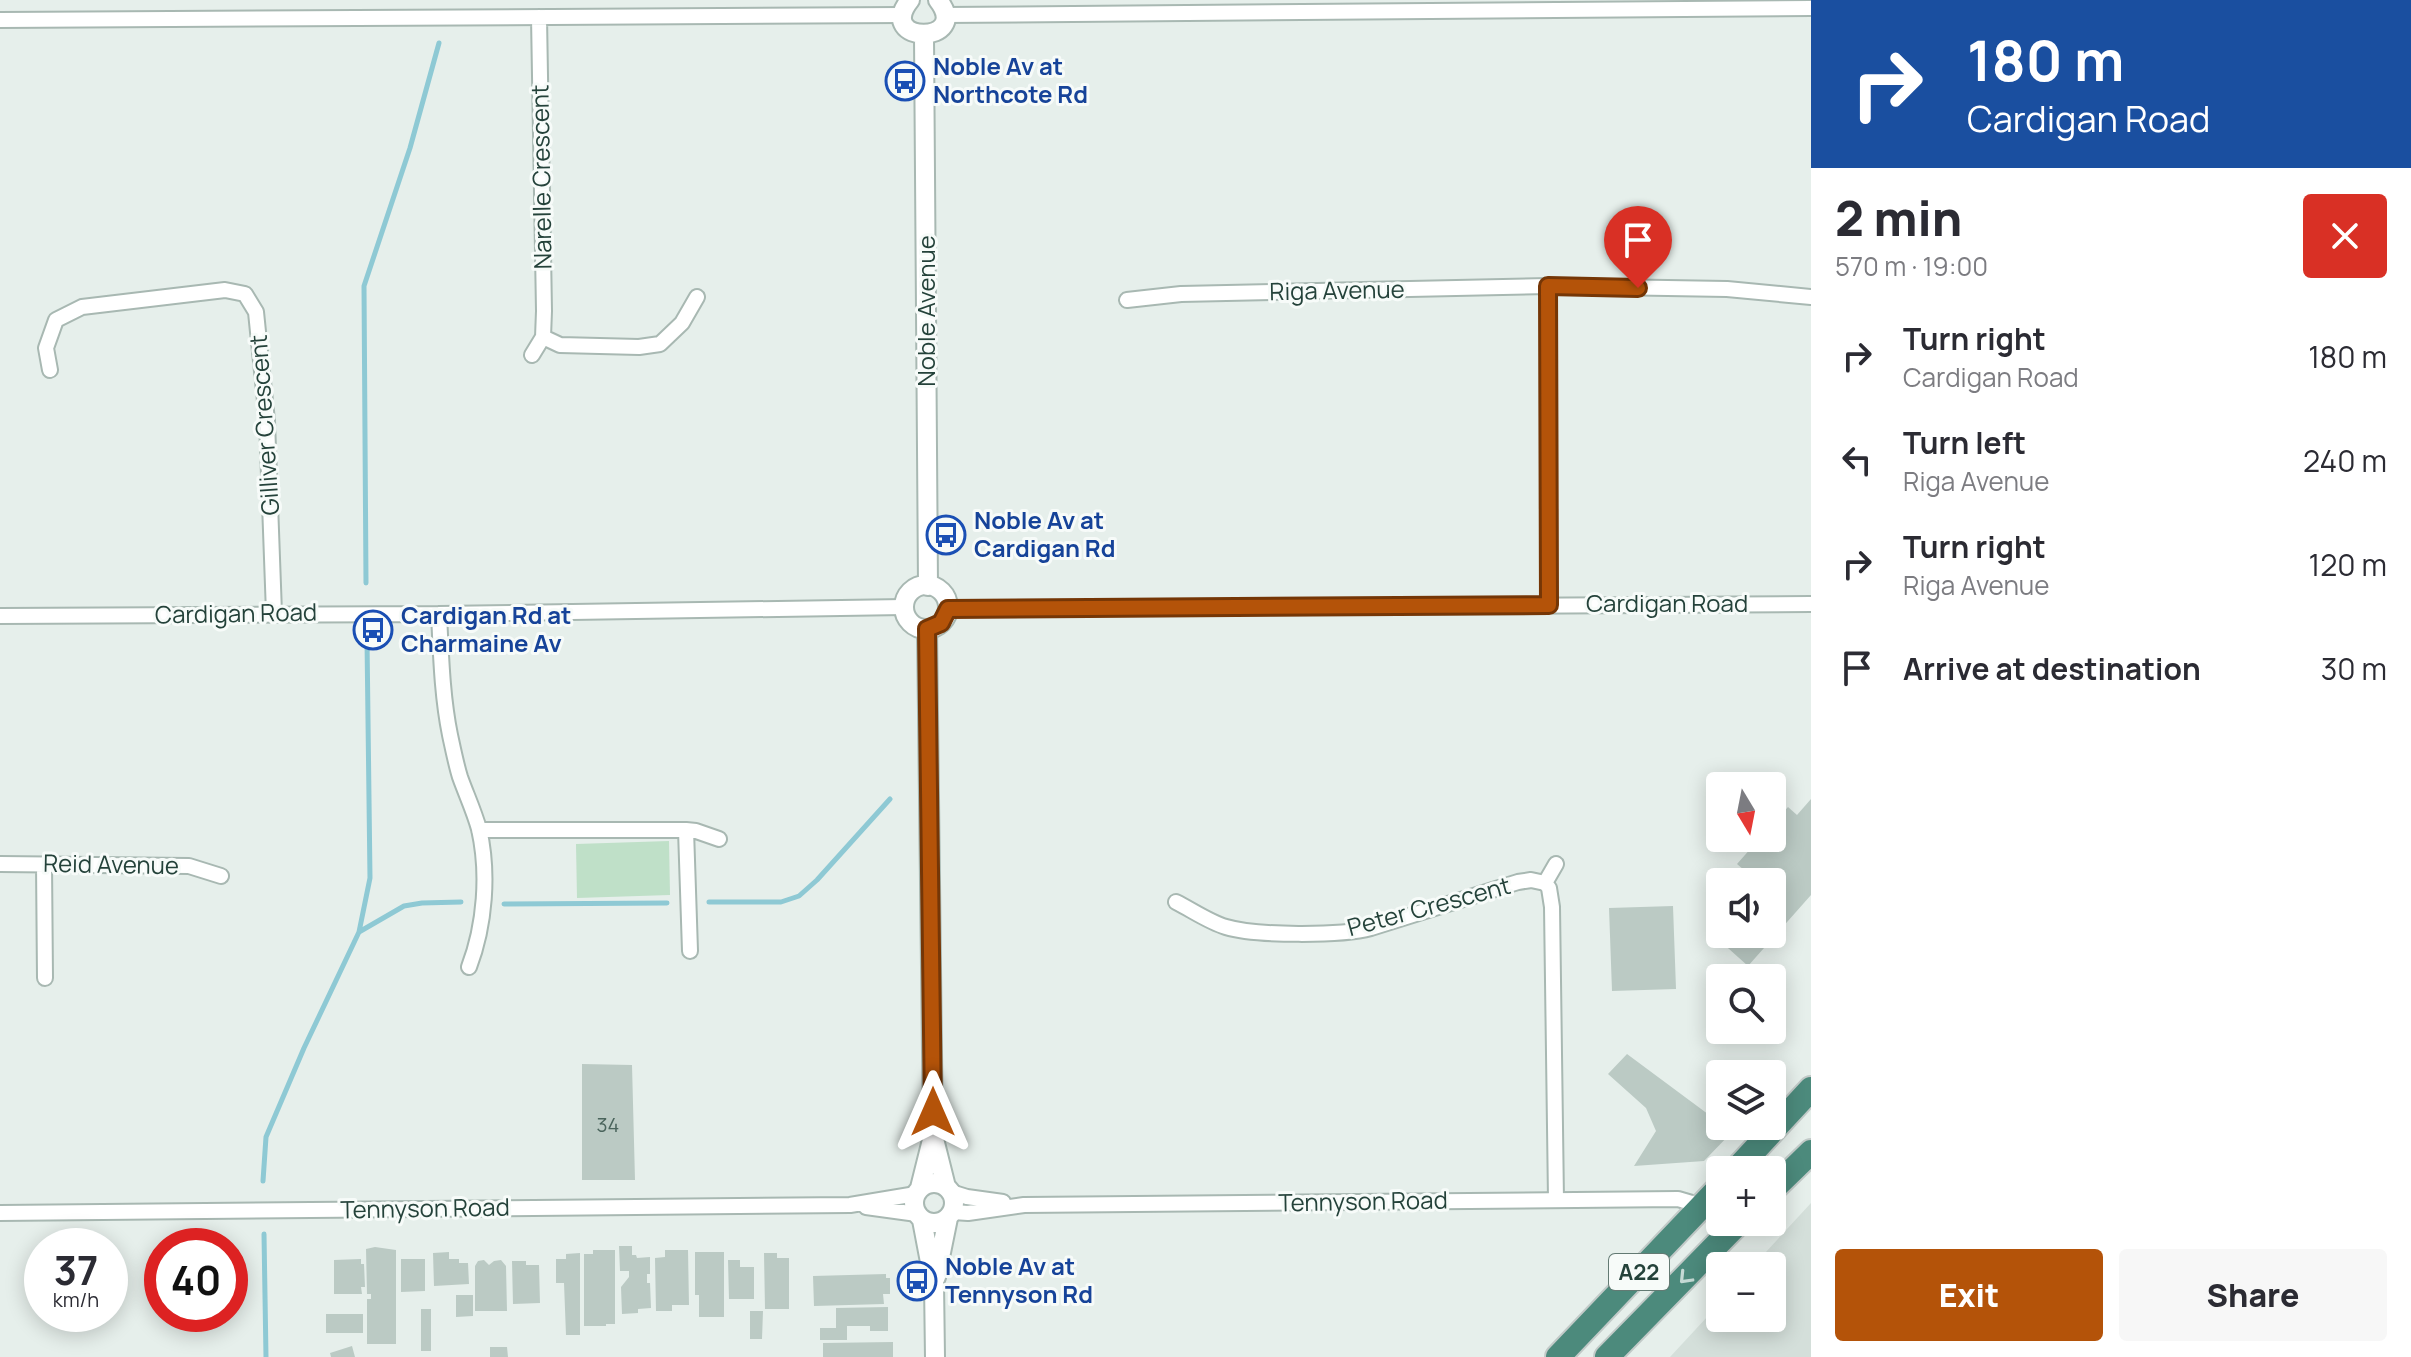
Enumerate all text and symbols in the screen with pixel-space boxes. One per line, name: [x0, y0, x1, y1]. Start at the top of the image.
text: 180 m: [1967, 21, 2124, 98]
icon: right: [1835, 32, 1939, 136]
place label: Noble Av at Northcote Rd: [933, 49, 1088, 110]
bus stop icon: Noble Av at Northcote Rd: [884, 60, 926, 102]
street label: Narelle Crescent: [522, 84, 559, 270]
text: Cardigan Road: [1967, 94, 2210, 143]
text: 2 min: [1835, 185, 1962, 250]
button: close: [2303, 194, 2387, 278]
pin: [1604, 206, 1672, 288]
icon: arrive: [1616, 218, 1660, 262]
street label: Noble Avenue: [909, 235, 942, 387]
text: 570 m · 19:00: [1835, 248, 1988, 284]
street label: Riga Avenue: [1269, 272, 1405, 307]
text: Turn right: [1903, 318, 2046, 359]
street label: Gilliver Crescent: [241, 334, 286, 517]
icon: right: [1835, 334, 1879, 378]
text: 180 m: [2308, 336, 2387, 377]
text: Cardigan Road: [1903, 359, 2079, 395]
text: Turn left: [1903, 422, 2026, 463]
icon: left: [1835, 438, 1879, 482]
text: 240 m: [2303, 440, 2387, 481]
text: Riga Avenue: [1903, 463, 2050, 499]
place label: Noble Av at Cardigan Rd: [974, 503, 1116, 564]
bus stop icon: Noble Av at Cardigan Rd: [925, 514, 967, 556]
text: Turn right: [1903, 526, 2046, 567]
icon: right: [1835, 542, 1879, 586]
text: 120 m: [2308, 544, 2387, 585]
text: Riga Avenue: [1903, 567, 2050, 603]
street label: Cardigan Road: [1586, 586, 1748, 619]
street label: Cardigan Road: [155, 595, 317, 630]
place label: Cardigan Rd at Charmaine Av: [401, 598, 572, 659]
bus stop icon: Cardigan Rd at Charmaine Av: [352, 609, 394, 651]
icon: arrive: [1835, 646, 1879, 690]
text: Arrive at destination: [1903, 648, 2201, 689]
text: 30 m: [2321, 648, 2387, 689]
north arrow: [1706, 772, 1786, 852]
map controls: [1706, 772, 1786, 1332]
street label: Reid Avenue: [43, 846, 179, 881]
street label: Peter Crescent: [1343, 868, 1514, 943]
button: sound: [1706, 868, 1786, 948]
button: search: [1706, 964, 1786, 1044]
button: layers: [1706, 1060, 1786, 1140]
position arrow: [891, 1070, 975, 1154]
house number: 34: [597, 1111, 619, 1138]
button: +: [1706, 1156, 1786, 1236]
street label: Tennyson Road: [1278, 1183, 1448, 1218]
street label: Tennyson Road: [340, 1190, 510, 1225]
speed limit sign: 40: [144, 1228, 248, 1332]
text: 37: [54, 1242, 98, 1297]
place label: Noble Av at Tennyson Rd: [945, 1249, 1093, 1310]
button: Exit: [1835, 1249, 2103, 1341]
button: Share: [2119, 1249, 2387, 1341]
button: −: [1706, 1252, 1786, 1332]
road number: A22: [1609, 1254, 1669, 1290]
bus stop icon: Noble Av at Tennyson Rd: [896, 1260, 938, 1302]
one-way arrow: [1679, 1269, 1694, 1283]
text: km/h: [53, 1286, 99, 1313]

